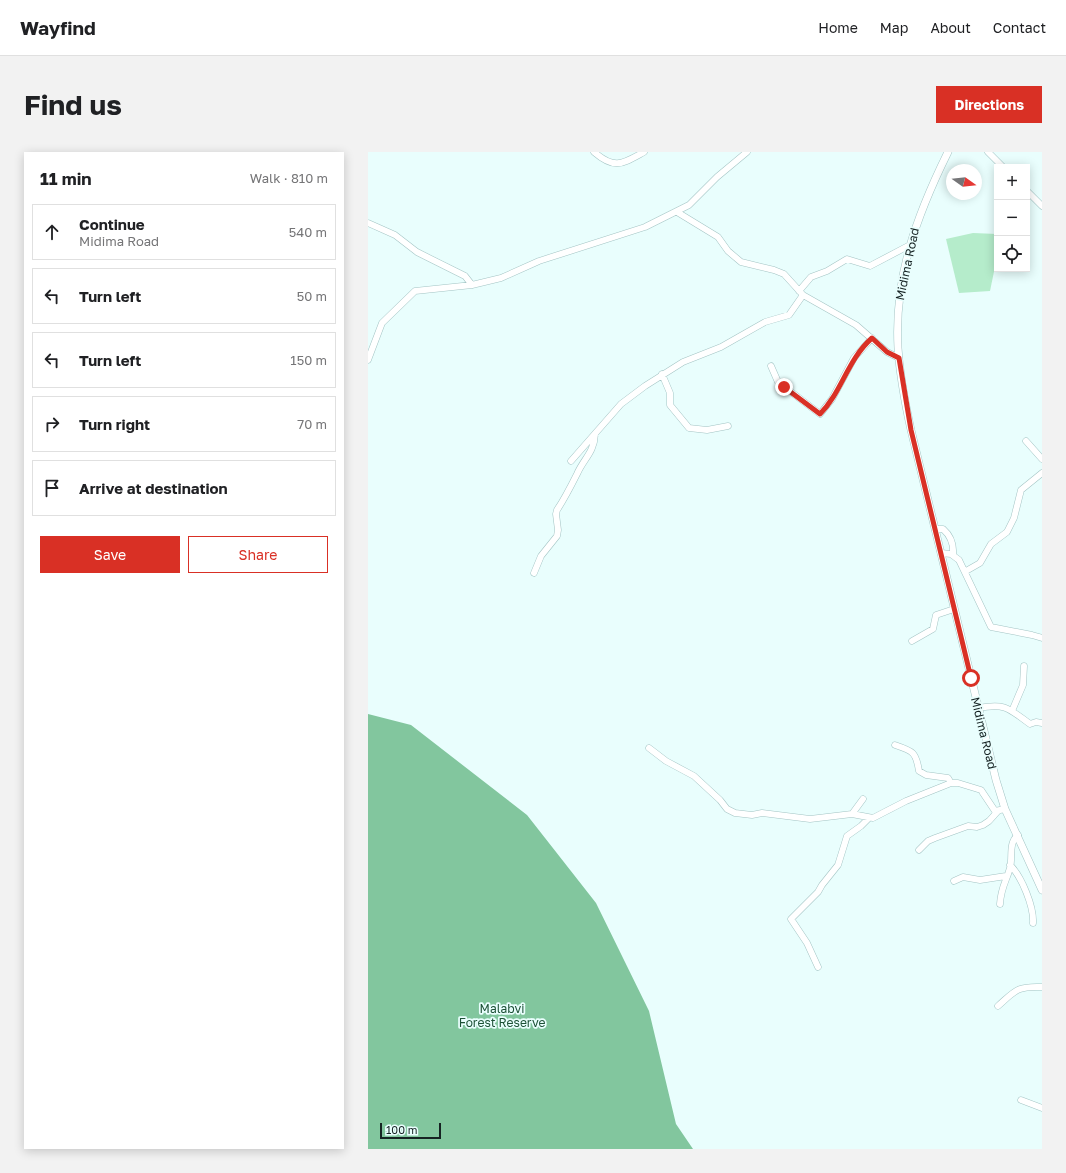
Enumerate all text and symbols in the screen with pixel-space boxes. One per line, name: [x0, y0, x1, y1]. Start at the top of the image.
text: Wayfind: [20, 16, 96, 39]
text: Home: [818, 19, 858, 36]
text: Map: [880, 19, 908, 36]
text: About: [930, 19, 971, 36]
text: Contact: [993, 19, 1046, 36]
button: Directions: [936, 86, 1042, 123]
text: Find us: [24, 88, 122, 121]
north arrow: [946, 164, 982, 200]
map controls: [994, 164, 1030, 272]
button: +: [994, 164, 1030, 200]
text: 11 min: [40, 168, 92, 189]
text: Walk · 810 m: [250, 170, 328, 186]
button: −: [994, 200, 1030, 236]
text: Continue: [79, 215, 145, 233]
icon: ahead: [41, 221, 63, 243]
text: 540 m: [289, 224, 327, 240]
street label: Midima Road: [892, 226, 922, 302]
text: Midima Road: [79, 233, 159, 249]
button: locate: [994, 236, 1030, 272]
icon: left: [41, 285, 63, 307]
text: Turn left: [79, 287, 141, 305]
text: 50 m: [297, 288, 327, 304]
icon: left: [41, 349, 63, 371]
text: Turn left: [79, 351, 141, 369]
text: 150 m: [290, 352, 327, 368]
route end: [775, 378, 793, 396]
icon: right: [41, 413, 63, 435]
text: Turn right: [79, 415, 150, 433]
text: 70 m: [297, 416, 327, 432]
icon: arrive: [41, 477, 63, 499]
text: Arrive at destination: [79, 479, 228, 497]
button: Save: [40, 536, 180, 573]
button: Share: [188, 536, 328, 573]
route start: [962, 669, 980, 687]
street label: Midima Road: [968, 695, 1000, 771]
park label: Malabvi Forest Reserve: [459, 1001, 545, 1030]
scale bar: [380, 1121, 441, 1140]
text: 100 m: [386, 1123, 417, 1136]

